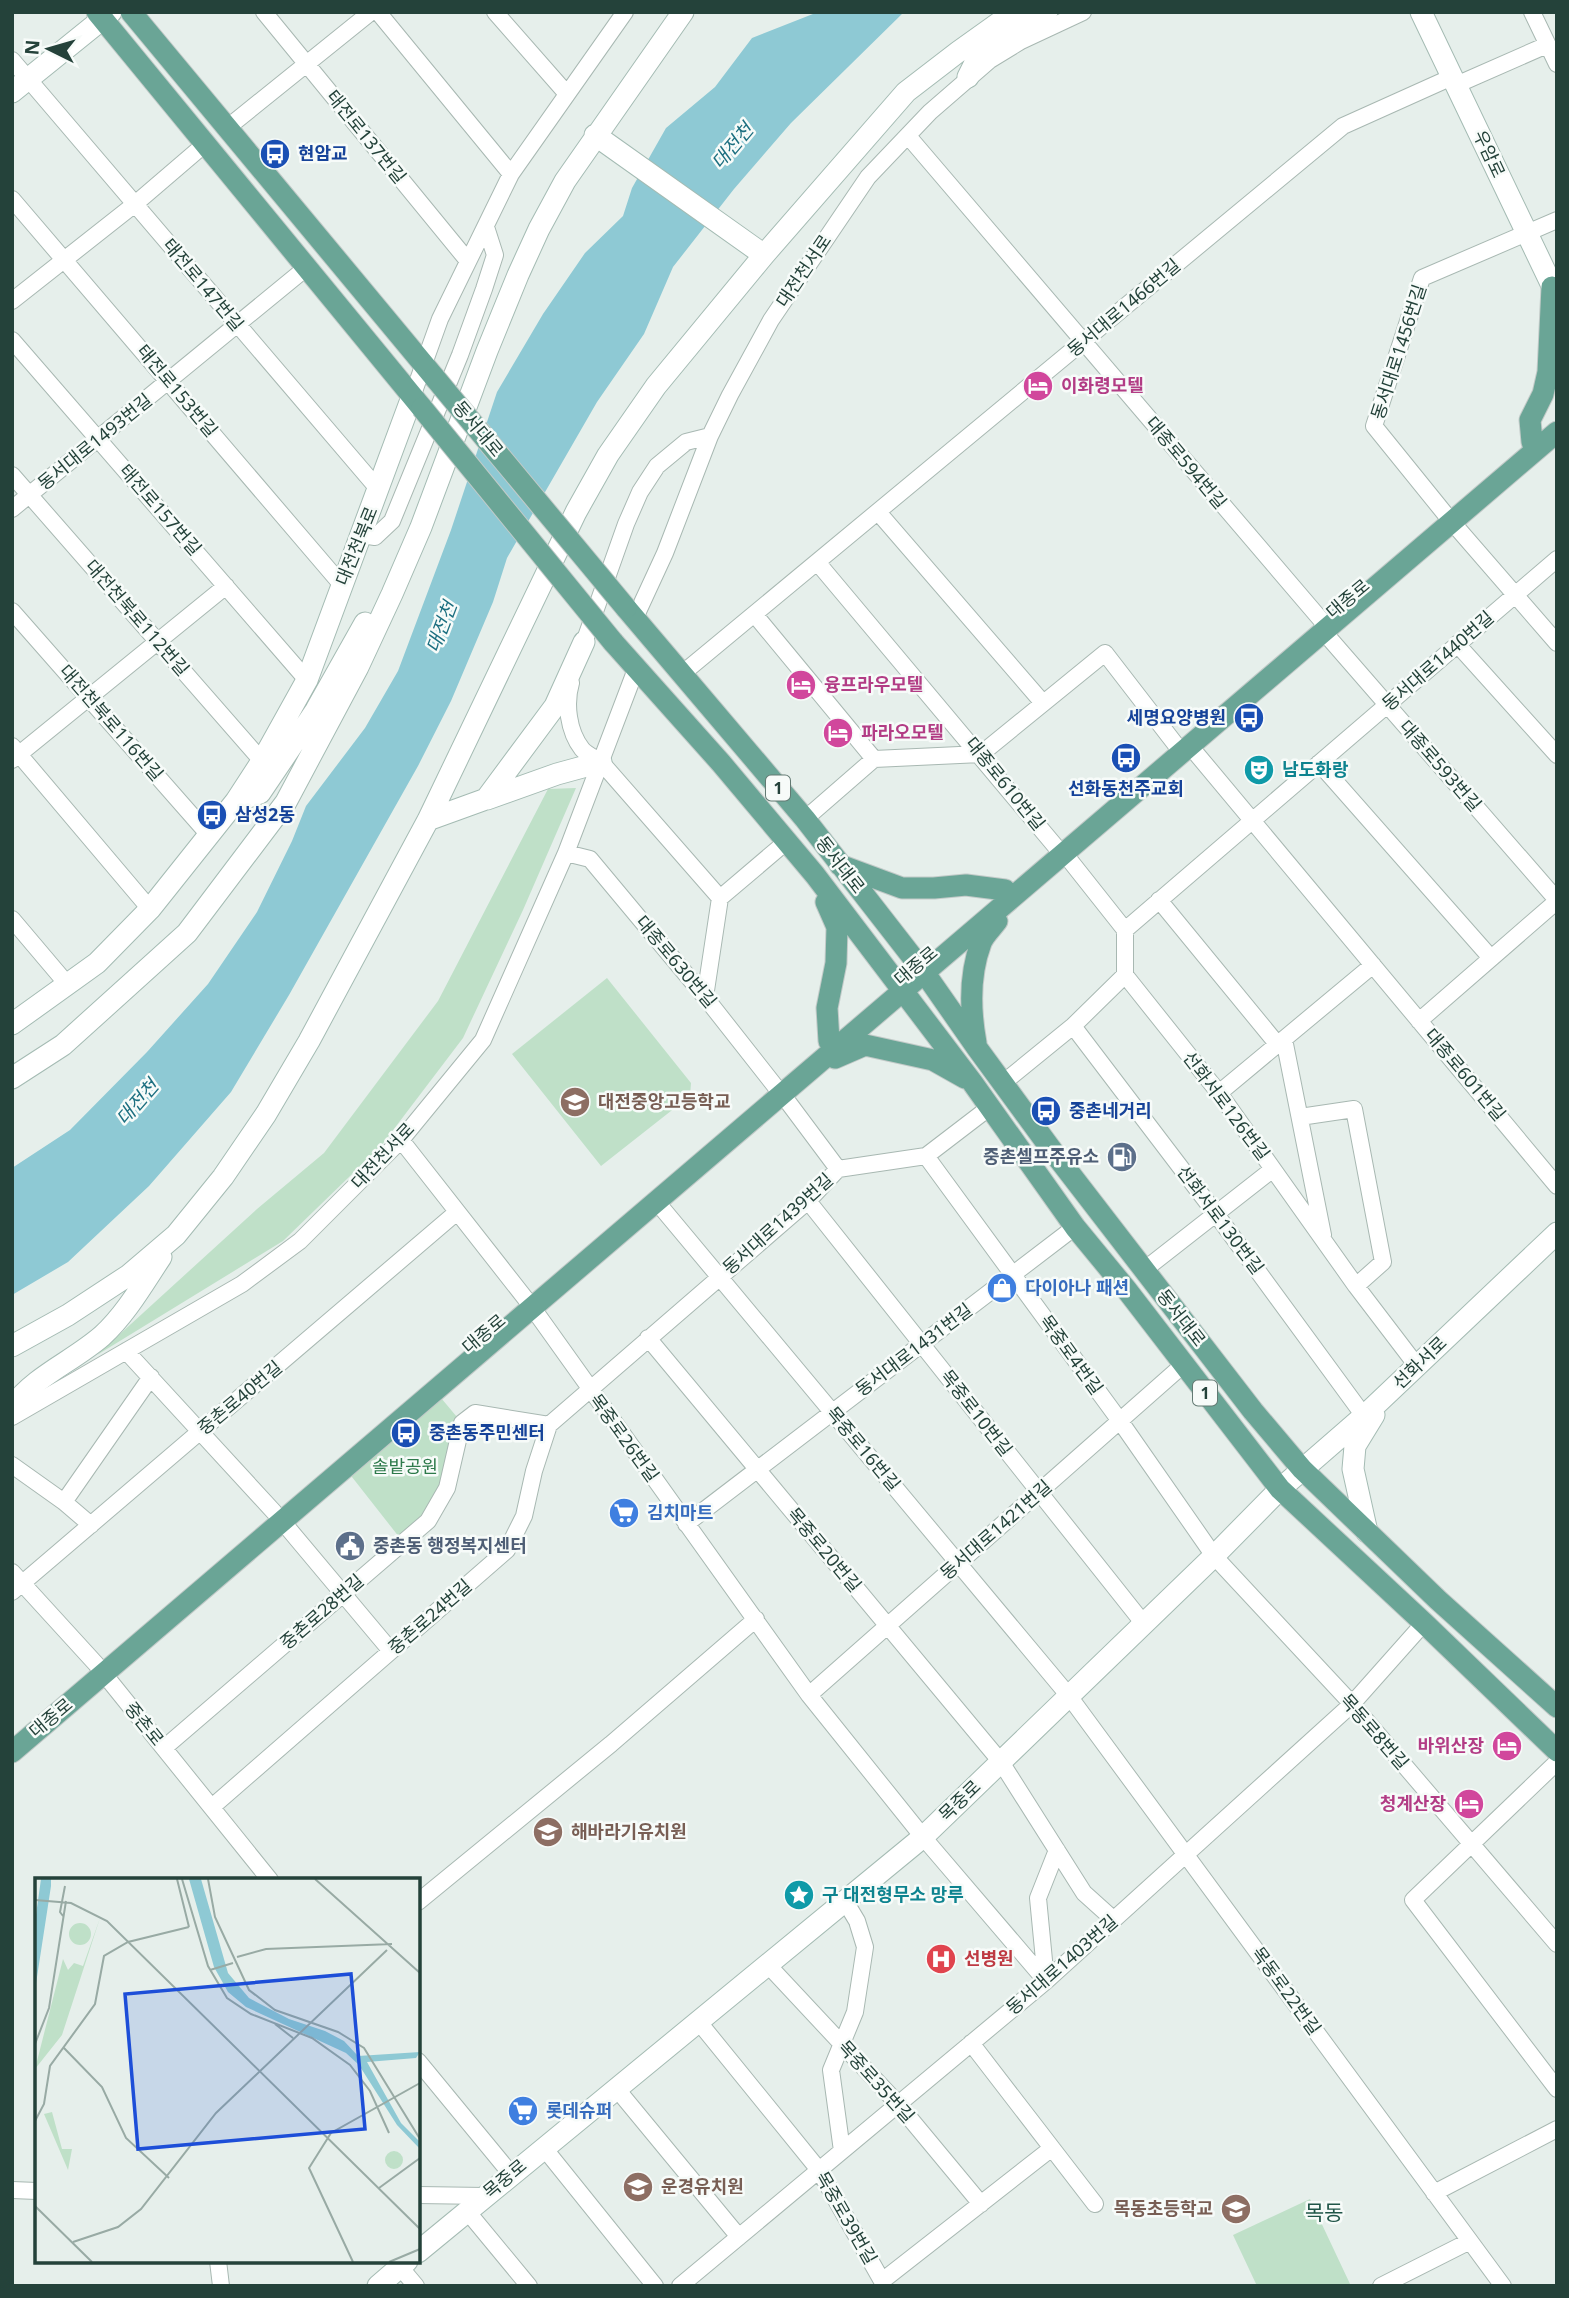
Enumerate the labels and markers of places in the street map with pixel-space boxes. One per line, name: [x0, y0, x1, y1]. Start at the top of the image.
bus stop icon: 현암교: [258, 137, 292, 171]
place label: 현암교: [298, 141, 348, 165]
hotel icon: 이화령모텔: [1021, 369, 1055, 403]
place label: 이화령모텔: [1061, 373, 1144, 397]
hotel icon: 융프라우모텔: [784, 668, 818, 702]
place label: 융프라우모텔: [824, 672, 923, 696]
bus stop icon: 세명요양병원: [1232, 701, 1266, 735]
place label: 세명요양병원: [1127, 705, 1226, 729]
hotel icon: 파라오모텔: [821, 716, 855, 750]
place label: 파라오모텔: [861, 720, 944, 744]
bus stop icon: 선화동천주교회: [1109, 741, 1143, 775]
theatre icon: 남도화랑: [1242, 753, 1276, 787]
place label: 남도화랑: [1282, 757, 1349, 781]
place label: 선화동천주교회: [1068, 776, 1184, 800]
bus stop icon: 삼성2동: [195, 798, 229, 832]
place label: 삼성2동: [235, 802, 295, 826]
school or university icon: 대전중앙고등학교: [558, 1085, 592, 1119]
place label: 대전중앙고등학교: [598, 1089, 730, 1113]
bus stop icon: 중촌네거리: [1029, 1094, 1063, 1128]
place label: 중촌네거리: [1069, 1098, 1152, 1122]
fuel station icon: 중촌셀프주유소: [1105, 1140, 1139, 1174]
place label: 중촌셀프주유소: [983, 1144, 1099, 1168]
shop icon: 다이아나 패션: [985, 1271, 1019, 1305]
place label: 다이아나 패션: [1025, 1275, 1129, 1299]
bus stop icon: 중촌동주민센터: [389, 1416, 423, 1450]
place label: 중촌동주민센터: [429, 1420, 545, 1444]
supermarket icon: 김치마트: [607, 1496, 641, 1530]
place label: 김치마트: [647, 1500, 713, 1524]
public building icon: 중촌동 행정복지센터: [333, 1529, 367, 1563]
place label: 중촌동 행정복지센터: [373, 1533, 527, 1557]
hotel icon: 바위산장: [1490, 1729, 1524, 1763]
place label: 바위산장: [1418, 1733, 1484, 1757]
hotel icon: 청계산장: [1452, 1787, 1486, 1821]
place label: 청계산장: [1380, 1791, 1446, 1815]
school or university icon: 해바라기유치원: [531, 1815, 565, 1849]
place label: 해바라기유치원: [571, 1819, 687, 1843]
place icon: 구 대전형무소 망루: [782, 1878, 816, 1912]
place label: 구 대전형무소 망루: [822, 1882, 964, 1906]
hospital icon: 선병원: [924, 1942, 958, 1976]
place label: 선병원: [964, 1946, 1014, 1970]
supermarket icon: 롯데슈퍼: [506, 2094, 540, 2128]
place label: 롯데슈퍼: [546, 2098, 612, 2122]
school or university icon: 운경유치원: [621, 2170, 655, 2204]
place label: 운경유치원: [661, 2174, 744, 2198]
school or university icon: 목동초등학교: [1219, 2192, 1253, 2226]
place label: 목동초등학교: [1114, 2196, 1213, 2220]

